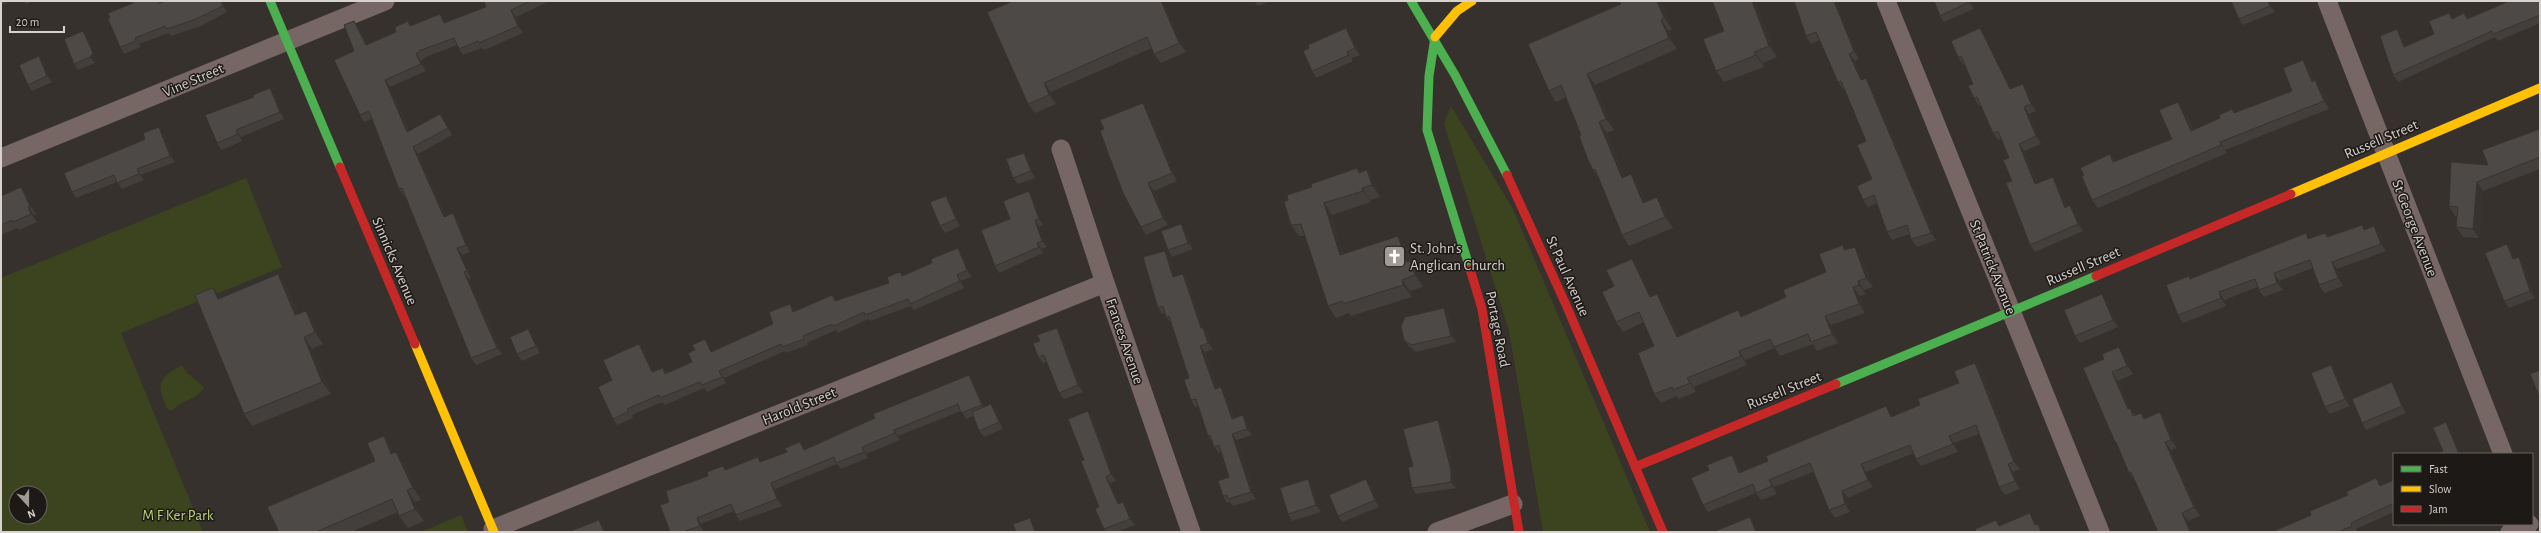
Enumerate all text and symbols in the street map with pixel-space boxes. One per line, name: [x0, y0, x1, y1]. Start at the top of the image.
scale bar: [10, 8, 64, 34]
text: 20 m: [16, 16, 39, 28]
street label: Vine Street: [161, 61, 226, 100]
street label: Russell Street: [2342, 117, 2421, 162]
street label: St George Avenue: [2389, 178, 2440, 279]
street label: Sinnicks Avenue: [369, 215, 420, 307]
street label: St Patrick Avenue: [1967, 218, 2018, 317]
street label: St Paul Avenue: [1543, 234, 1592, 319]
place label: St. John's Anglican Church: [1410, 241, 1505, 273]
church icon: St. John's Anglican Church: [1381, 244, 1407, 270]
street label: Russell Street: [2044, 244, 2123, 289]
street label: Portage Road: [1483, 290, 1512, 369]
street label: Frances Avenue: [1103, 296, 1146, 386]
street label: Russell Street: [1745, 369, 1824, 412]
street label: Harold Street: [760, 385, 838, 428]
legend: [2393, 453, 2533, 525]
text: Fast: [2429, 463, 2448, 475]
text: Slow: [2429, 483, 2451, 495]
north arrow: [8, 485, 48, 525]
text: Jam: [2429, 503, 2448, 515]
text: N: [26, 507, 37, 520]
park label: M F Ker Park: [142, 508, 214, 523]

